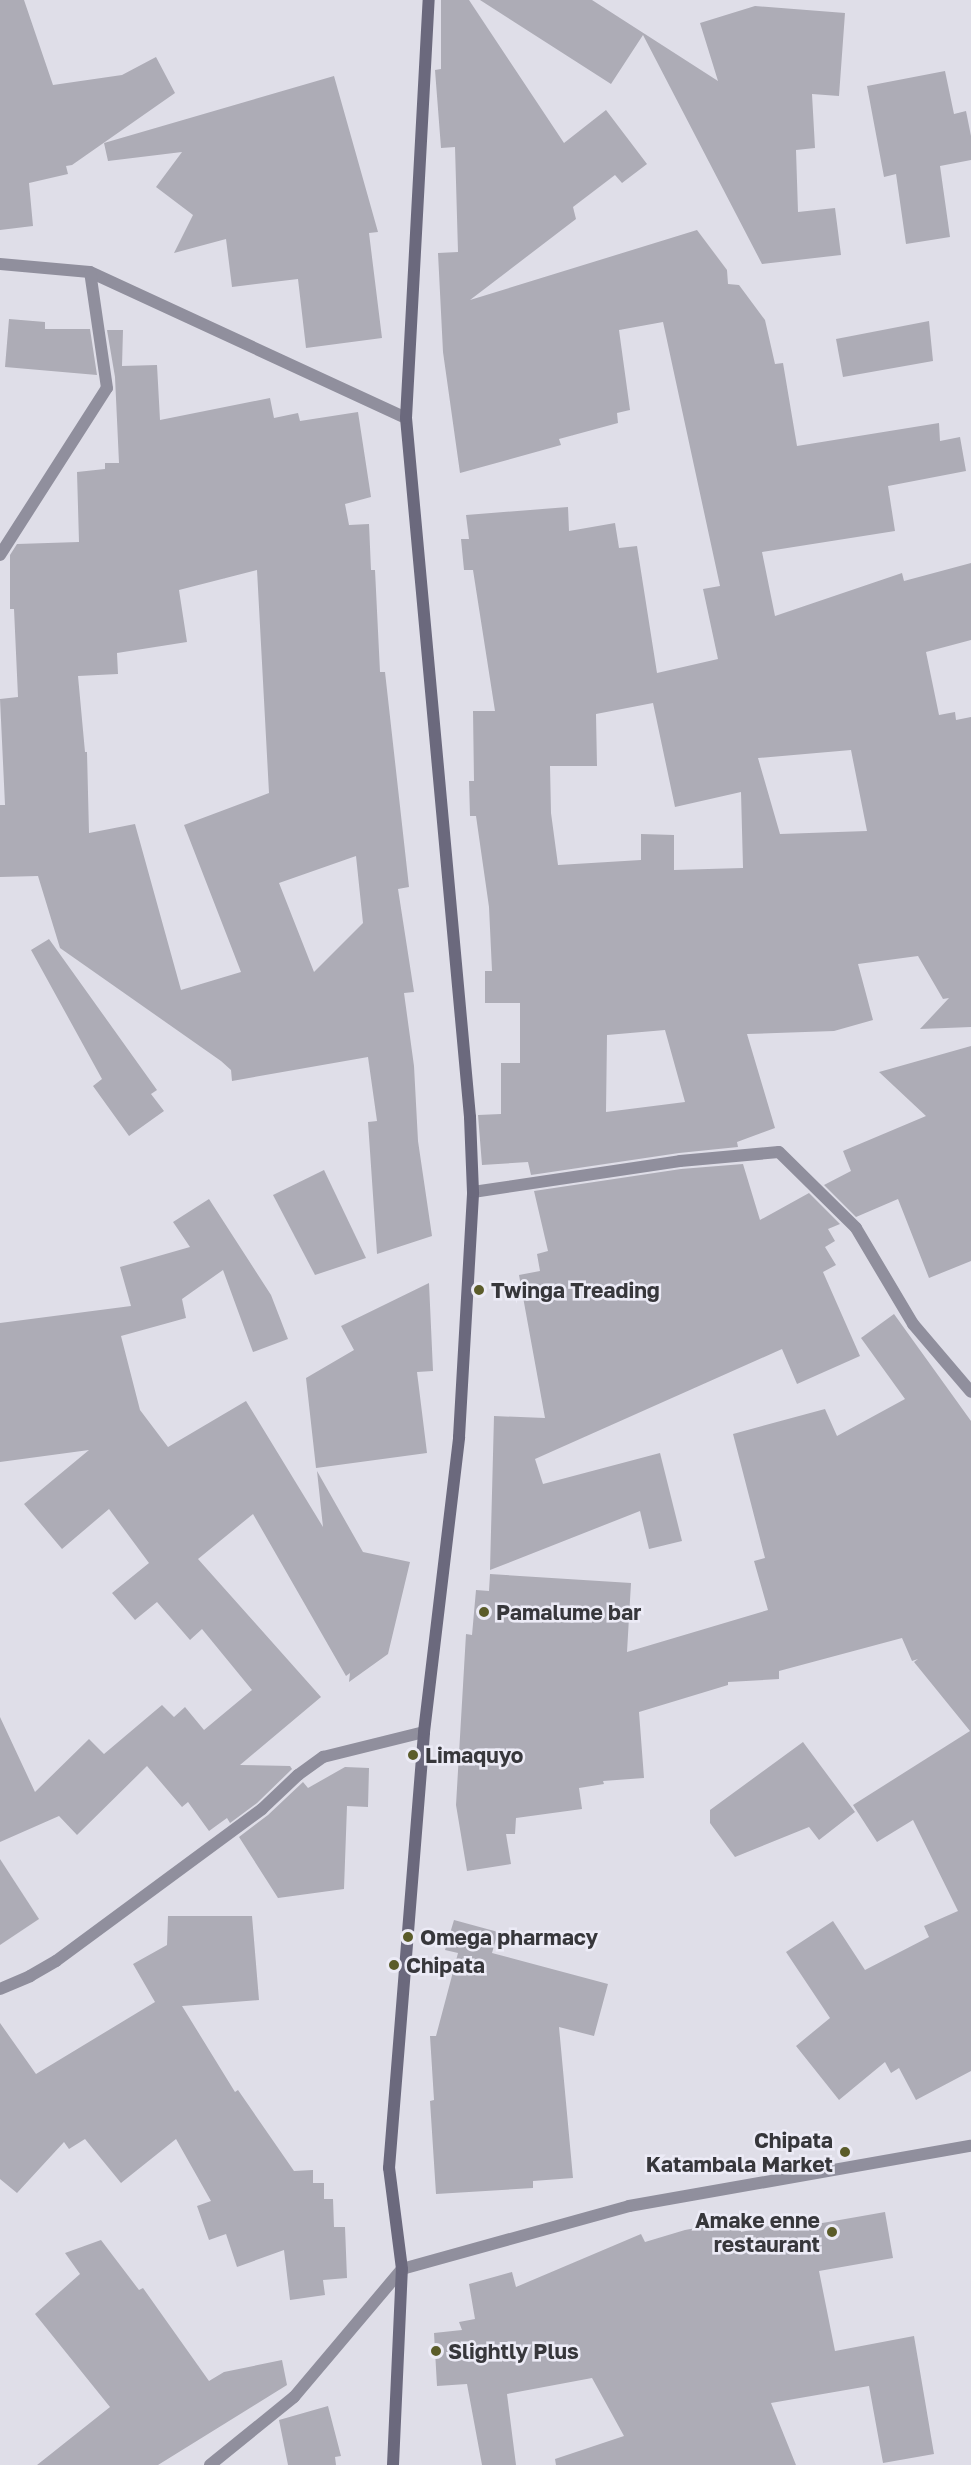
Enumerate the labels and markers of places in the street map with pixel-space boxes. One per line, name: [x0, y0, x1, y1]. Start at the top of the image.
place label: Twinga Treading: [491, 1277, 660, 1303]
marker: Twinga Treading: [472, 1283, 486, 1297]
place label: Pamalume bar: [496, 1599, 641, 1625]
marker: Pamalume bar: [477, 1605, 491, 1619]
place label: Limaquyo: [425, 1742, 523, 1768]
marker: Limaquyo: [406, 1748, 420, 1762]
place label: Omega pharmacy: [420, 1924, 598, 1950]
marker: Omega pharmacy: [401, 1930, 415, 1944]
place label: Chipata: [406, 1952, 485, 1978]
marker: Chipata: [387, 1958, 401, 1972]
place label: Chipata Katambala Market: [646, 2127, 833, 2177]
marker: Chipata Katambala Market: [838, 2145, 852, 2159]
place label: Amake enne restaurant: [695, 2207, 820, 2257]
marker: Amake enne restaurant: [825, 2225, 839, 2239]
place label: Slightly Plus: [448, 2338, 579, 2364]
marker: Slightly Plus: [429, 2344, 443, 2358]

